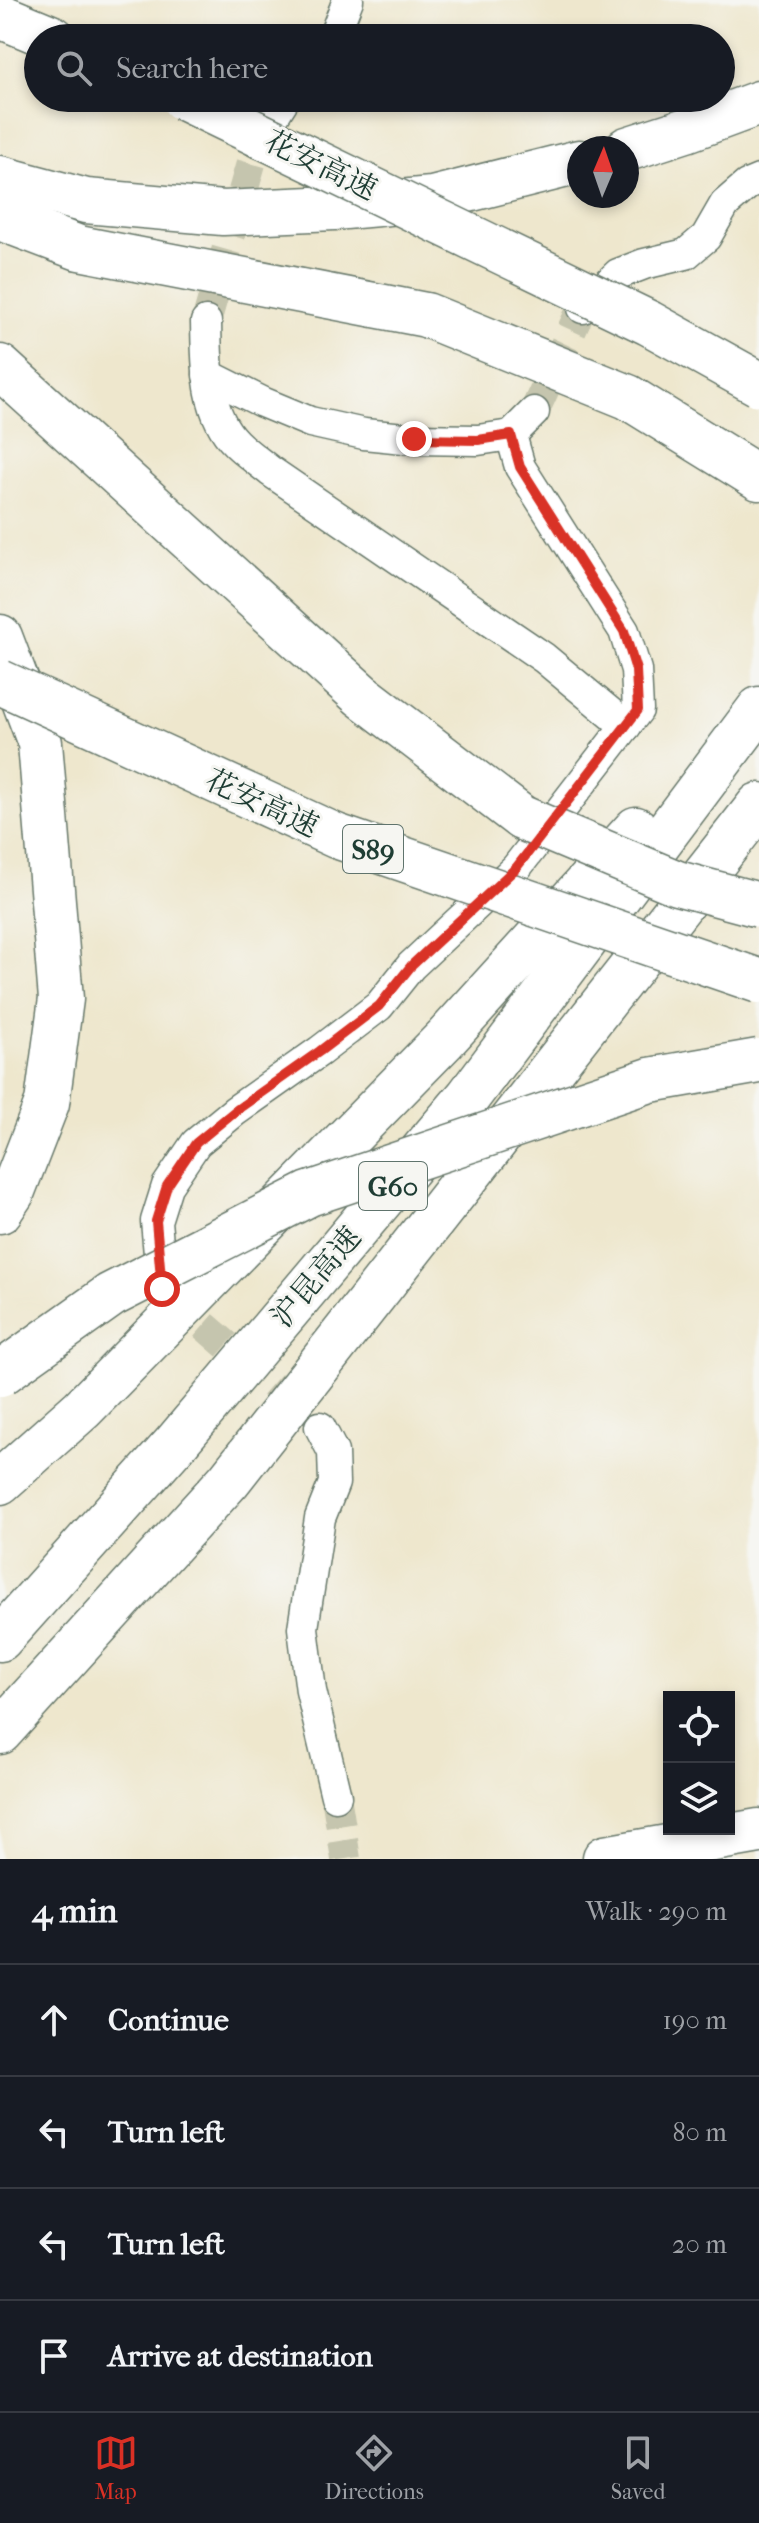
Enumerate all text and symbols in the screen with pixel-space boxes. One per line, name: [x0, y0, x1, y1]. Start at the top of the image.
search box: [24, 24, 735, 112]
icon: search: [52, 46, 96, 90]
text: Search here: [116, 51, 268, 86]
street label: 花安高速: [259, 123, 382, 207]
north arrow: [567, 136, 639, 208]
route end: [396, 421, 432, 457]
street label: 花安高速: [200, 762, 324, 845]
road number: S89: [343, 825, 403, 873]
road number: G60: [359, 1162, 427, 1210]
street label: 沪昆高速: [264, 1220, 368, 1335]
route start: [144, 1271, 180, 1307]
map controls: [663, 1691, 735, 1835]
button: locate: [663, 1691, 735, 1763]
button: layers: [663, 1763, 735, 1835]
text: 4 min: [32, 1891, 117, 1931]
text: Walk · 290 m: [586, 1896, 727, 1927]
icon: ahead: [32, 1998, 76, 2042]
text: Continue: [108, 2003, 229, 2038]
text: 190 m: [663, 2005, 727, 2036]
icon: left: [32, 2110, 76, 2154]
text: Turn left: [108, 2115, 225, 2150]
text: 80 m: [672, 2117, 727, 2148]
icon: left: [32, 2222, 76, 2266]
text: Turn left: [108, 2227, 225, 2262]
text: 20 m: [672, 2229, 727, 2260]
icon: arrive: [32, 2334, 76, 2378]
text: Arrive at destination: [108, 2339, 373, 2374]
tab: Map: [94, 2431, 138, 2505]
tab: Directions: [325, 2431, 424, 2505]
tab: Saved: [611, 2431, 665, 2505]

